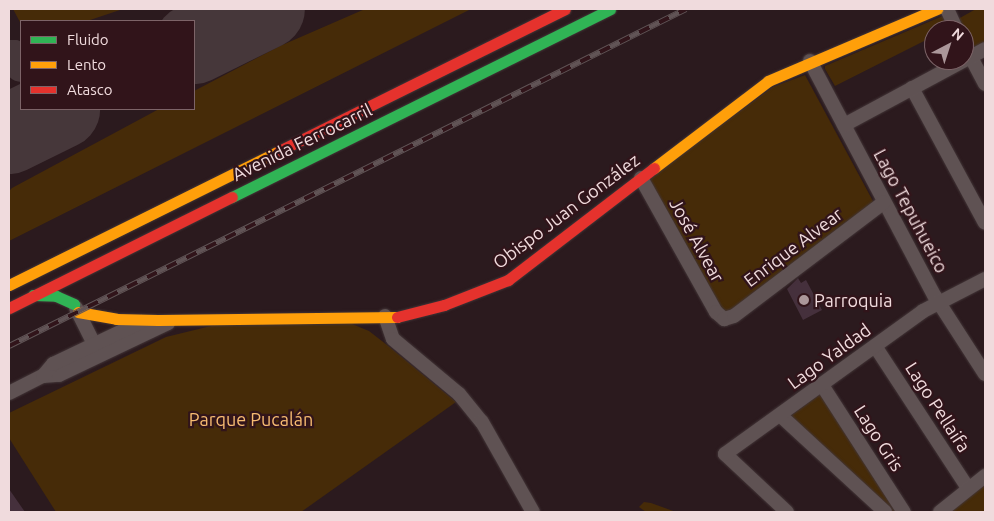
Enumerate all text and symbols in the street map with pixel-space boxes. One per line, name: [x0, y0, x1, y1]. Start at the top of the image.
legend: [20, 20, 195, 110]
north arrow: [924, 20, 974, 70]
text: N: [949, 25, 967, 44]
text: Fluido: [67, 31, 109, 48]
text: Lento: [67, 56, 106, 73]
text: Atasco: [67, 81, 113, 98]
street label: Avenida Ferrocarril: [229, 99, 375, 185]
street label: Lago Tepuhueico: [869, 145, 953, 277]
street label: Obispo Juan González: [488, 149, 644, 273]
street label: José Alvear: [665, 194, 729, 286]
street label: Enrique Alvear: [740, 203, 846, 291]
place label: Parroquia: [814, 289, 892, 311]
marker: Parroquia: [798, 294, 810, 306]
street label: Lago Yaldad: [783, 319, 875, 393]
street label: Lago Pellaifa: [901, 358, 975, 456]
street label: Lago Gris: [850, 401, 908, 475]
park label: Parque Pucalán: [189, 408, 313, 430]

